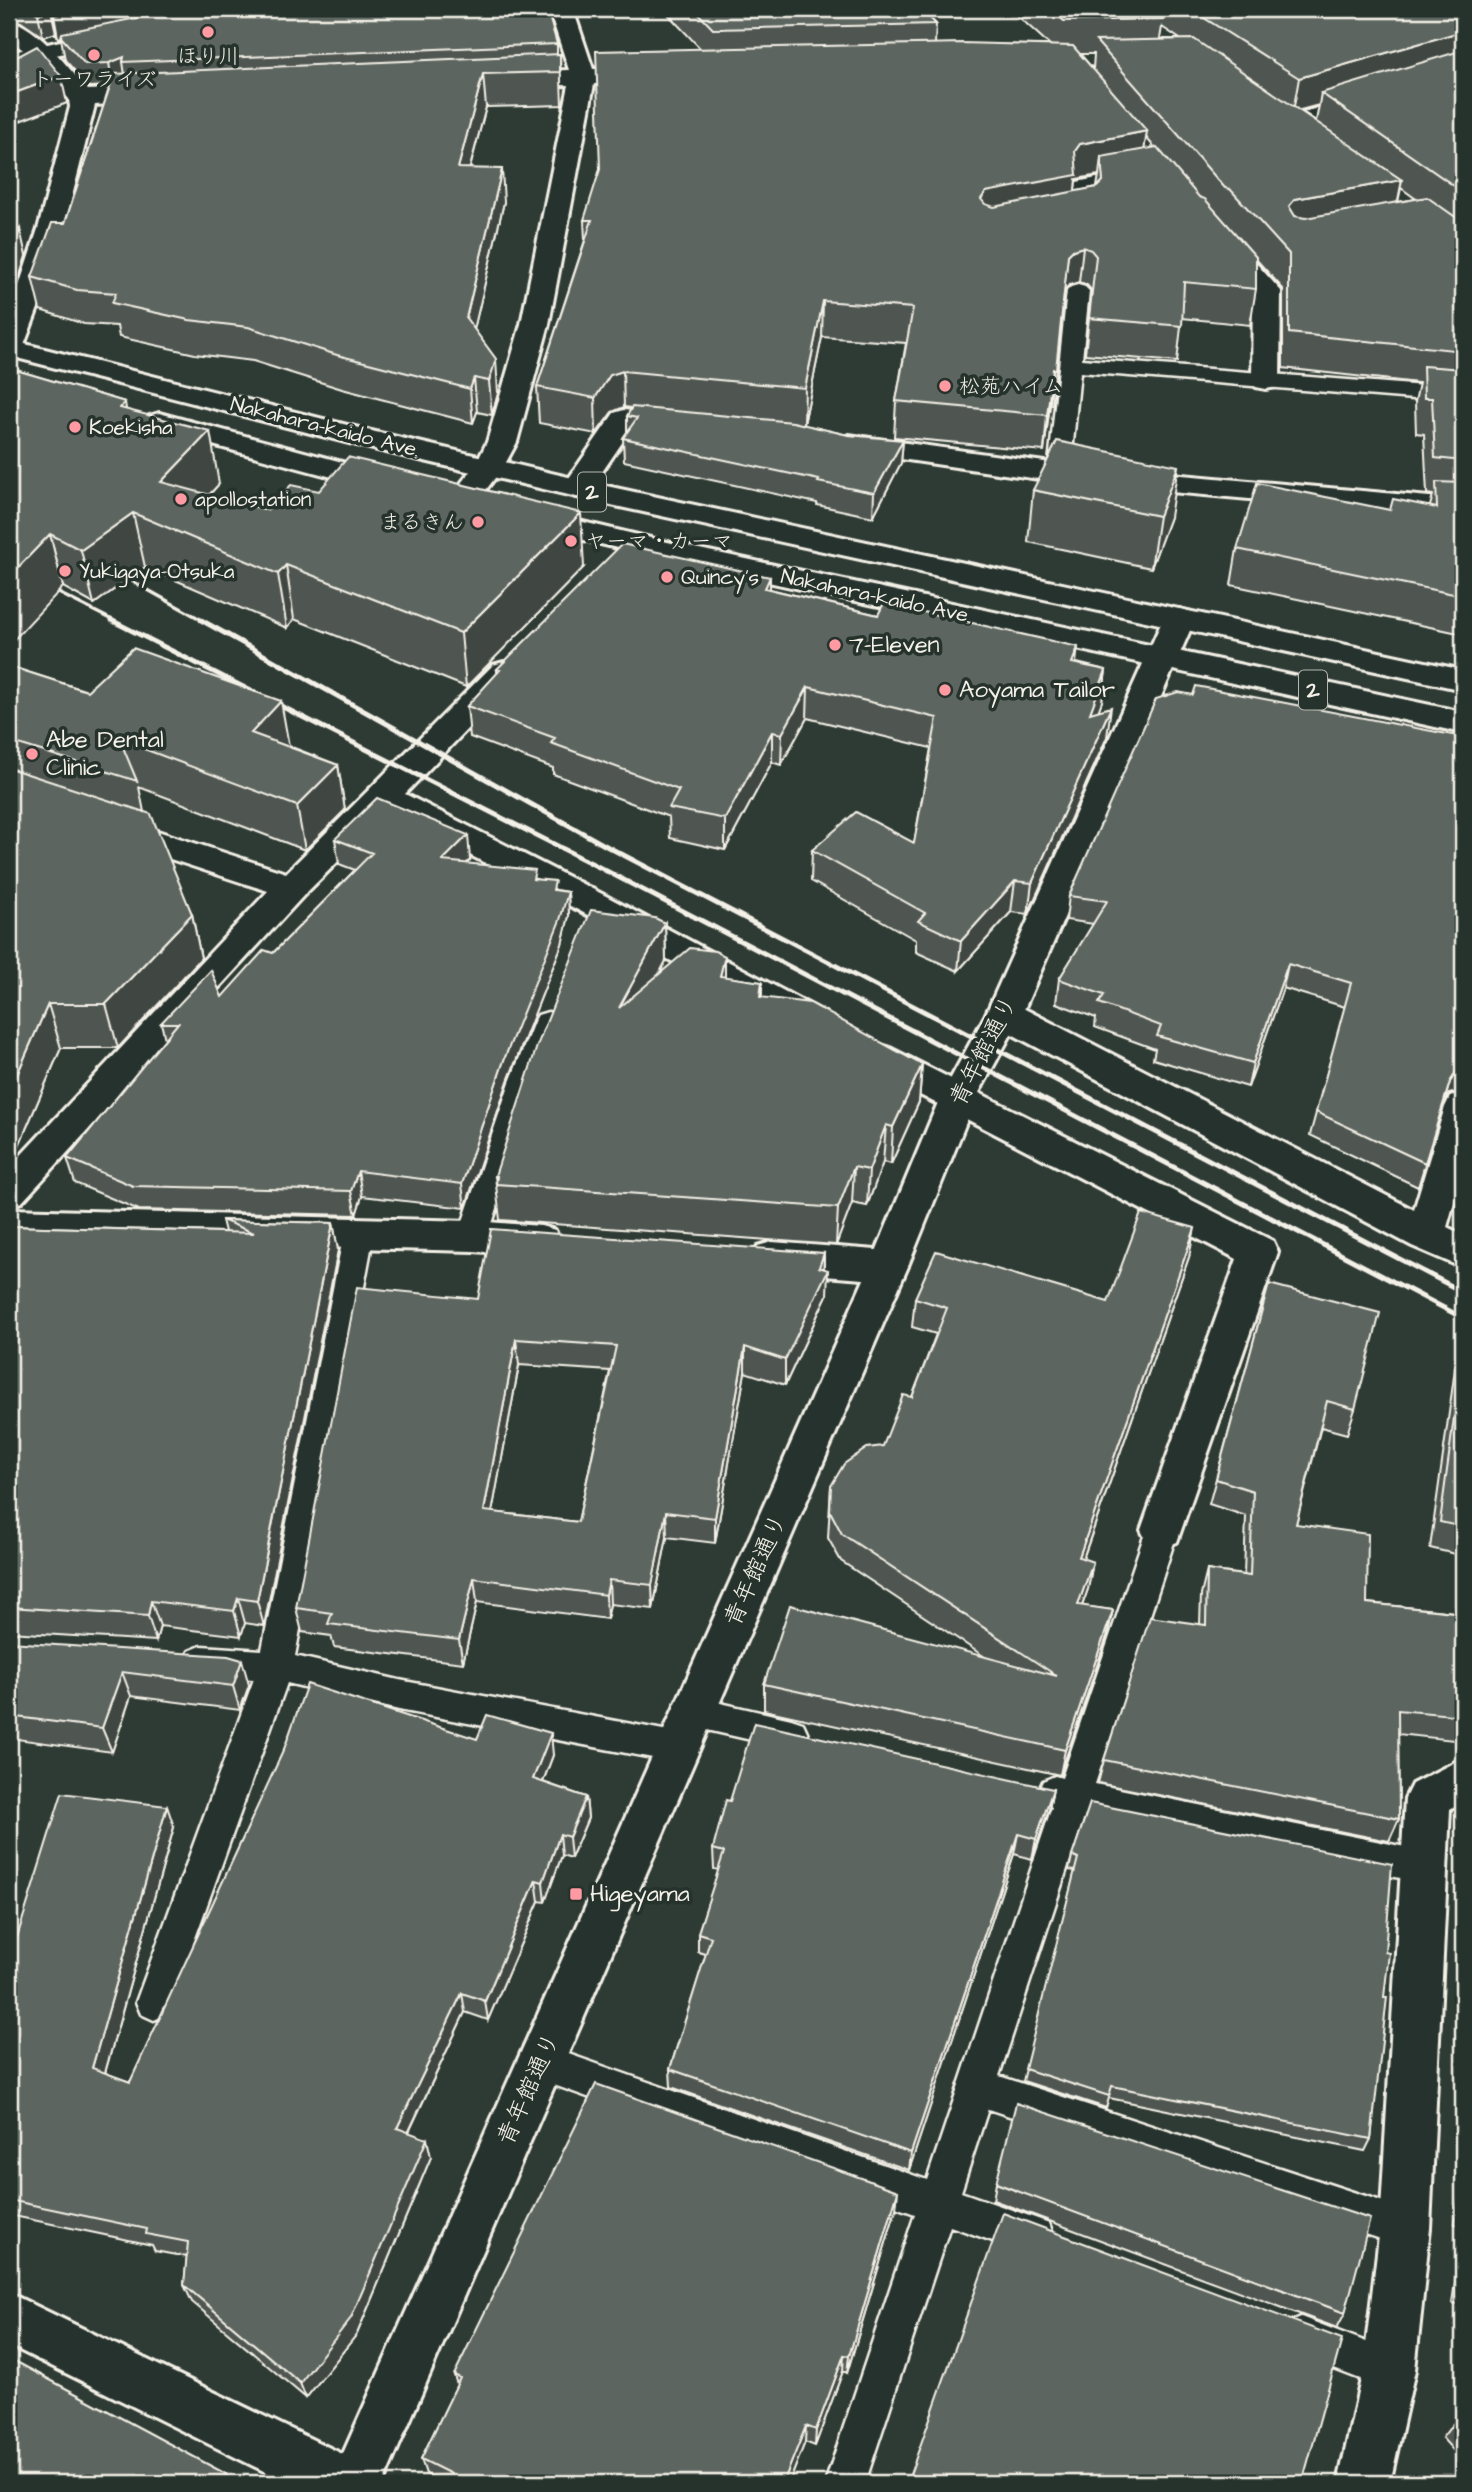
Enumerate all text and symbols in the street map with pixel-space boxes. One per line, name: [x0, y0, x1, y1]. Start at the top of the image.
marker: ほり川: [200, 24, 216, 40]
place label: ほり川: [177, 42, 240, 71]
marker: トーワライズ: [86, 47, 102, 63]
place label: トーワライズ: [32, 65, 156, 94]
place label: 松苑ハイム: [959, 372, 1063, 401]
marker: 松苑ハイム: [937, 378, 953, 394]
street label: Nakahara-kaido Ave.: [228, 389, 423, 465]
place label: Koekisha: [89, 413, 173, 442]
marker: Koekisha: [67, 419, 83, 435]
road number: 2: [578, 472, 606, 512]
place label: apollostation: [195, 485, 311, 515]
marker: apollostation: [173, 491, 189, 507]
place label: まるきん: [380, 508, 464, 537]
marker: まるきん: [470, 514, 486, 530]
place label: ヤーマ・カーマ: [585, 527, 733, 556]
marker: ヤーマ・カーマ: [563, 533, 579, 549]
place label: Yukigaya-Otsuka: [79, 557, 235, 588]
street label: Nakahara-kaido Ave.: [778, 562, 974, 630]
marker: Yukigaya-Otsuka: [57, 563, 73, 579]
place label: Quincy's: [681, 563, 759, 594]
marker: Quincy's: [659, 569, 675, 585]
place label: 7-Eleven: [849, 628, 940, 662]
marker: 7-Eleven: [827, 637, 843, 653]
road number: 2: [1299, 670, 1327, 710]
place label: Aoyama Tailor: [959, 673, 1115, 708]
marker: Aoyama Tailor: [937, 682, 953, 698]
place label: Abe Dental Clinic: [46, 723, 164, 785]
marker: Abe Dental Clinic: [24, 746, 40, 762]
street label: 青年館通り: [942, 990, 1026, 1112]
street label: 青年館通り: [716, 1508, 796, 1632]
place label: Higeyama: [590, 1877, 690, 1912]
marker: Higeyama: [568, 1886, 584, 1902]
street label: 青年館通り: [489, 2027, 569, 2151]

